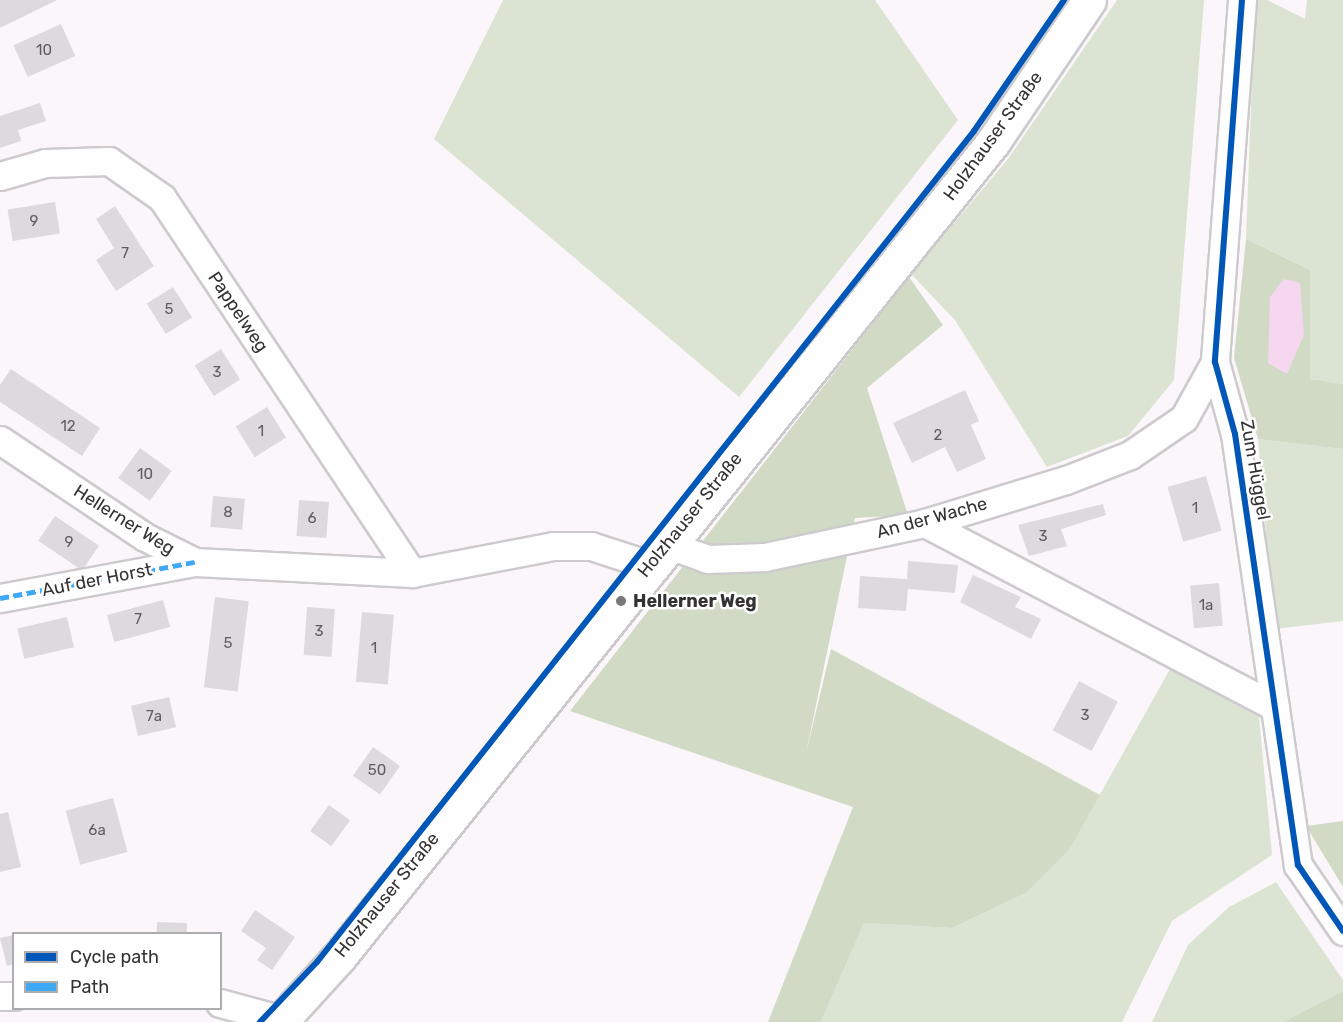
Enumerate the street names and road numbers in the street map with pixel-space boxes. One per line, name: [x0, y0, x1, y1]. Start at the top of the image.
street label: Holzhauser Straße: [939, 67, 1047, 205]
street label: Pappelweg: [203, 268, 273, 356]
street label: Zum Hüggel: [1236, 418, 1274, 522]
street label: Holzhauser Straße: [633, 448, 747, 582]
street label: Hellerner Weg: [69, 480, 179, 560]
street label: An der Wache: [874, 493, 990, 543]
street label: Auf der Horst: [40, 559, 154, 601]
street label: Holzhauser Straße: [330, 828, 444, 962]

